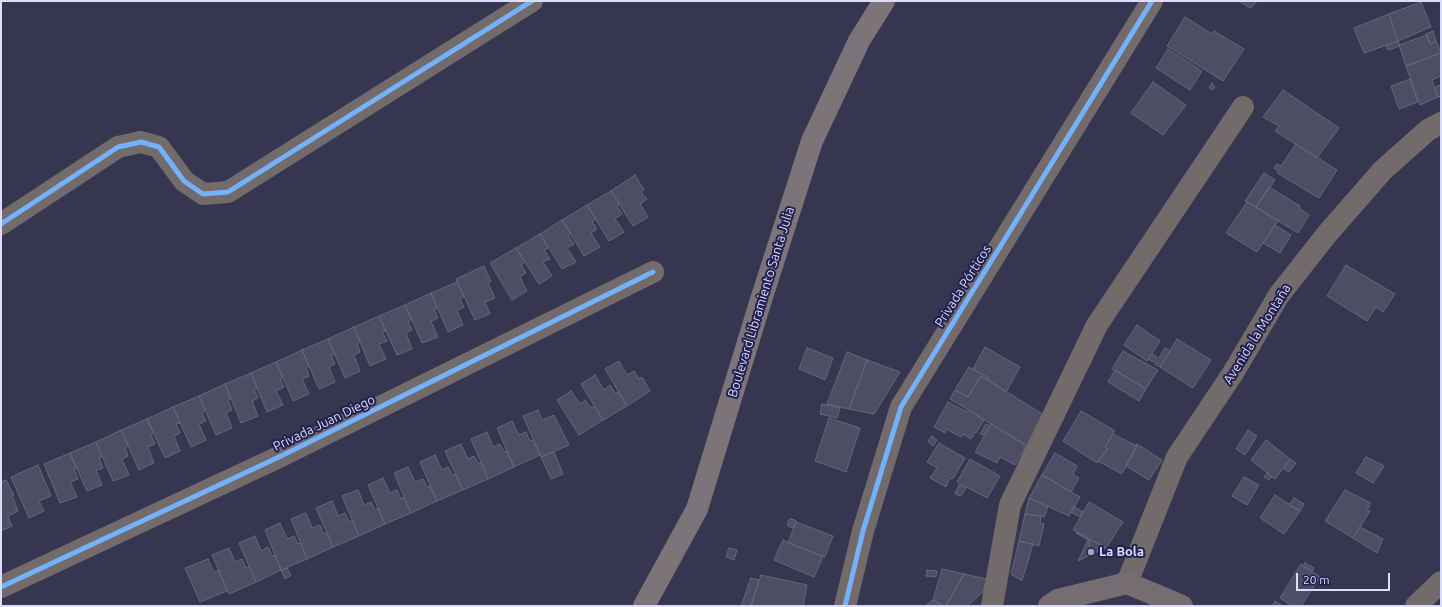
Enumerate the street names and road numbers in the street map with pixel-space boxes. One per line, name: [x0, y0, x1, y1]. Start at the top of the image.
street label: Boulevard Libramiento Santa Julia: [724, 205, 798, 399]
street label: Privada Pórticos: [932, 242, 994, 330]
street label: Avenida la Montaña: [1220, 281, 1294, 387]
street label: Privada Juan Diego: [270, 392, 378, 454]

